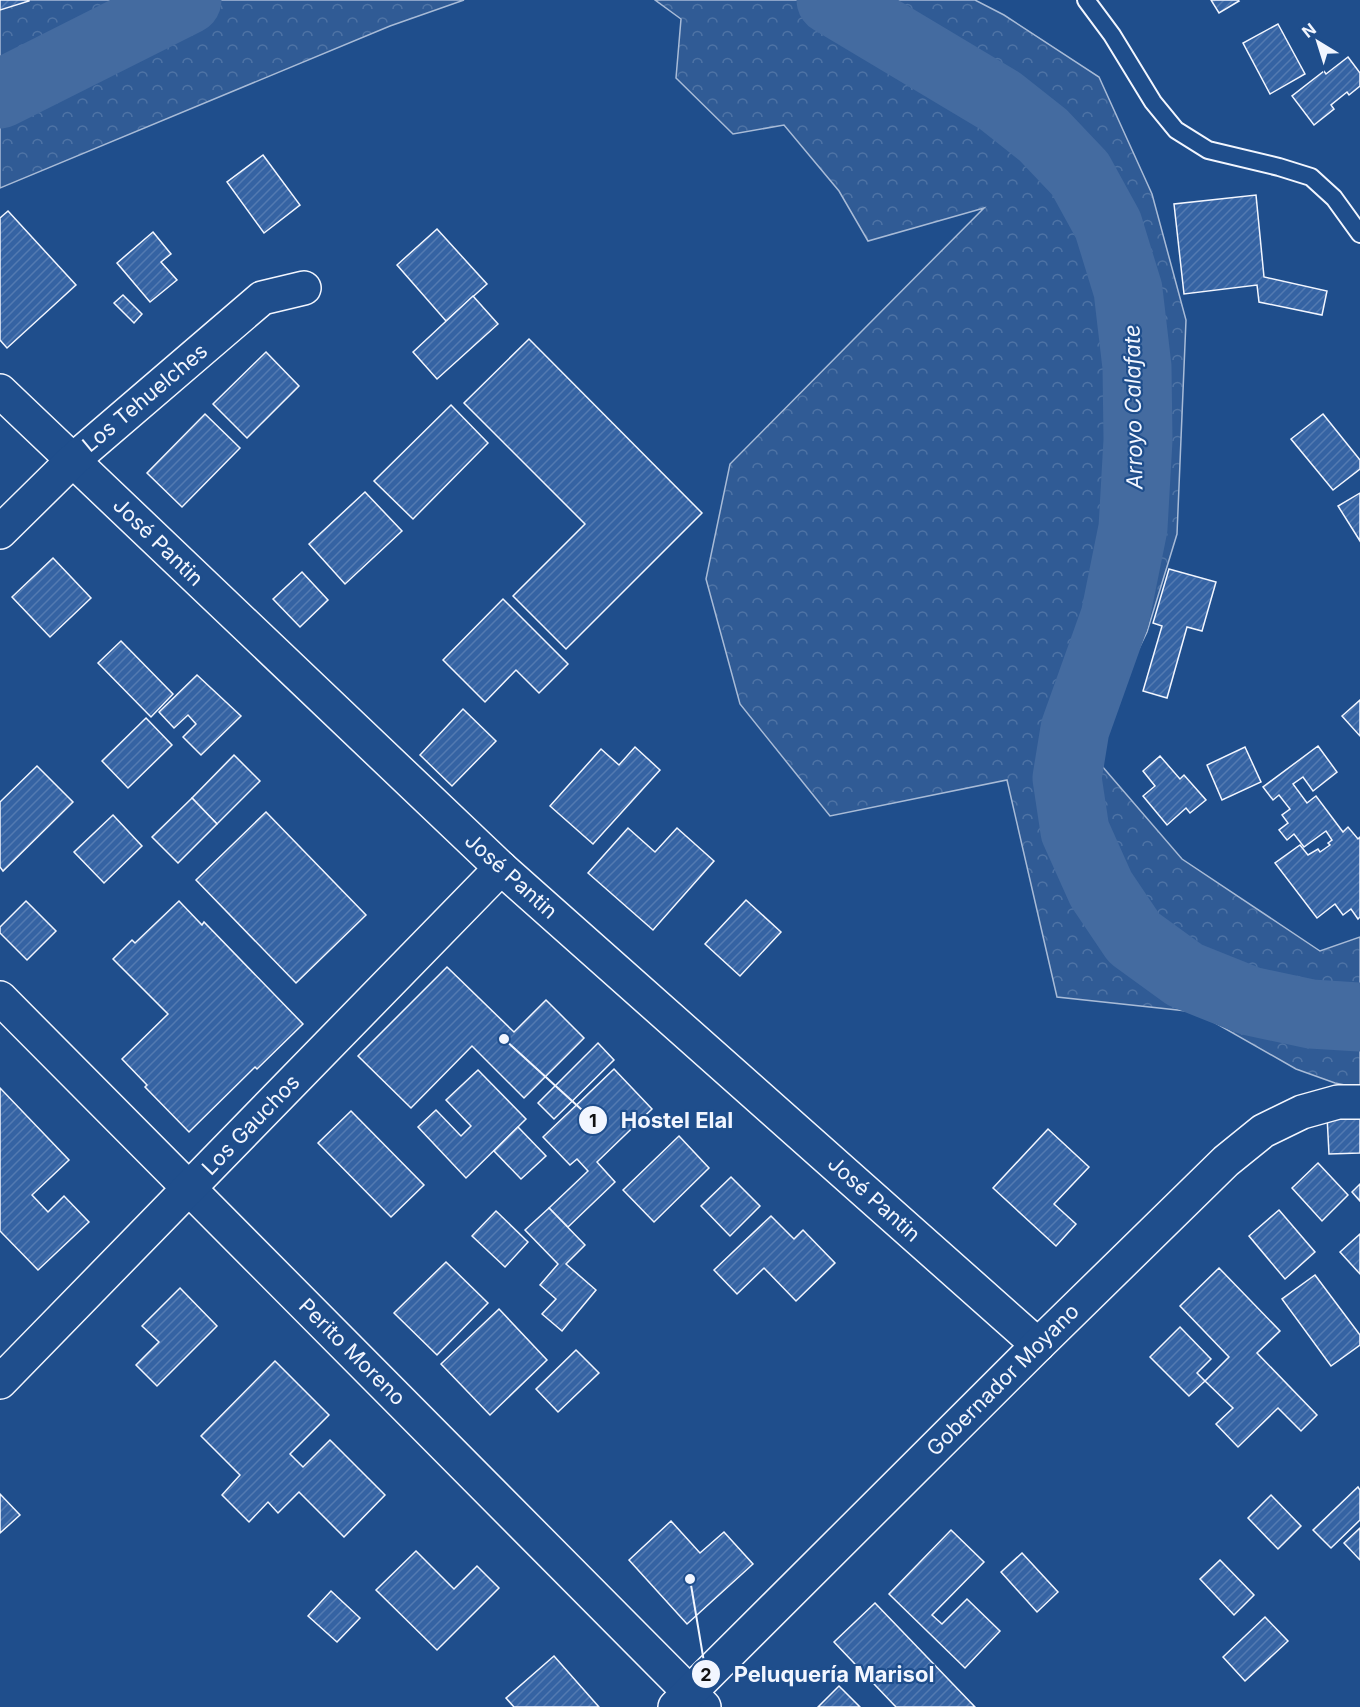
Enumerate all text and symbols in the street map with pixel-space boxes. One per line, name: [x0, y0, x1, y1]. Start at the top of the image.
north arrow: [1288, 12, 1348, 72]
text: N: [1298, 19, 1320, 42]
water label: Arroyo Calafate: [1119, 324, 1147, 491]
street label: Los Tehuelches: [77, 338, 212, 457]
street label: José Pantin: [108, 492, 209, 591]
street label: José Pantin: [460, 828, 563, 924]
street label: Los Gauchos: [197, 1069, 305, 1180]
callout: Hostel Elal: [578, 1100, 745, 1140]
text: Hostel Elal: [621, 1107, 733, 1133]
text: 1: [589, 1110, 597, 1131]
street label: José Pantin: [823, 1151, 926, 1247]
street label: Perito Moreno: [294, 1293, 411, 1410]
street label: Gobernador Moyano: [921, 1298, 1084, 1461]
callout: Peluquería Marisol: [691, 1654, 946, 1694]
text: Peluquería Marisol: [734, 1661, 934, 1687]
text: 2: [700, 1664, 712, 1685]

